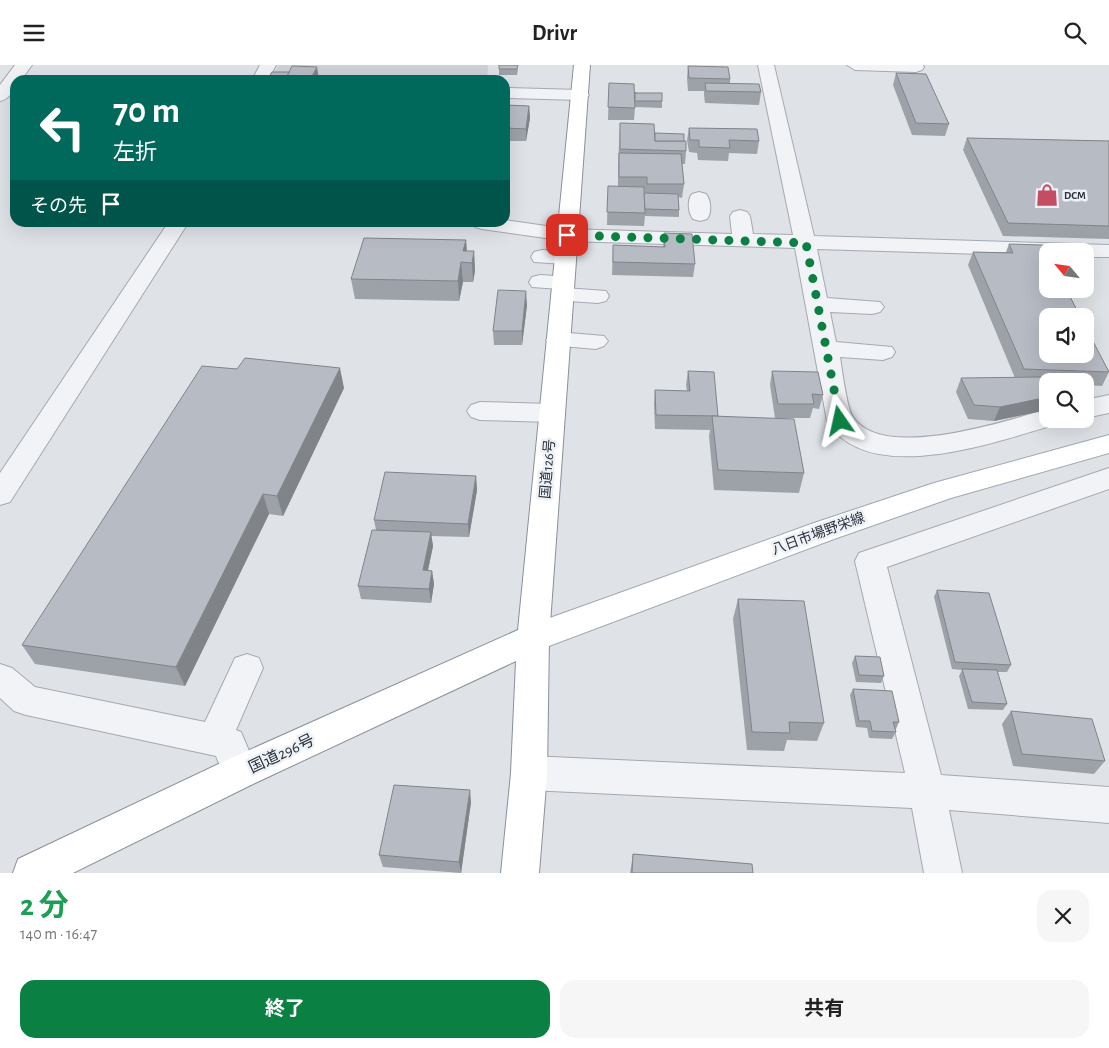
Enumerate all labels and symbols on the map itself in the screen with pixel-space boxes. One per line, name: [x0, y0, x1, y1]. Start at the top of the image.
shop icon: DCM: [1034, 182, 1060, 208]
place label: DCM: [1064, 190, 1086, 201]
pin: [546, 214, 588, 256]
north arrow: [1039, 243, 1094, 297]
position arrow: [813, 394, 865, 446]
street label: 国道126号: [537, 439, 558, 499]
street label: 八日市場野栄線: [770, 510, 867, 557]
street label: 国道296号: [246, 731, 317, 776]

